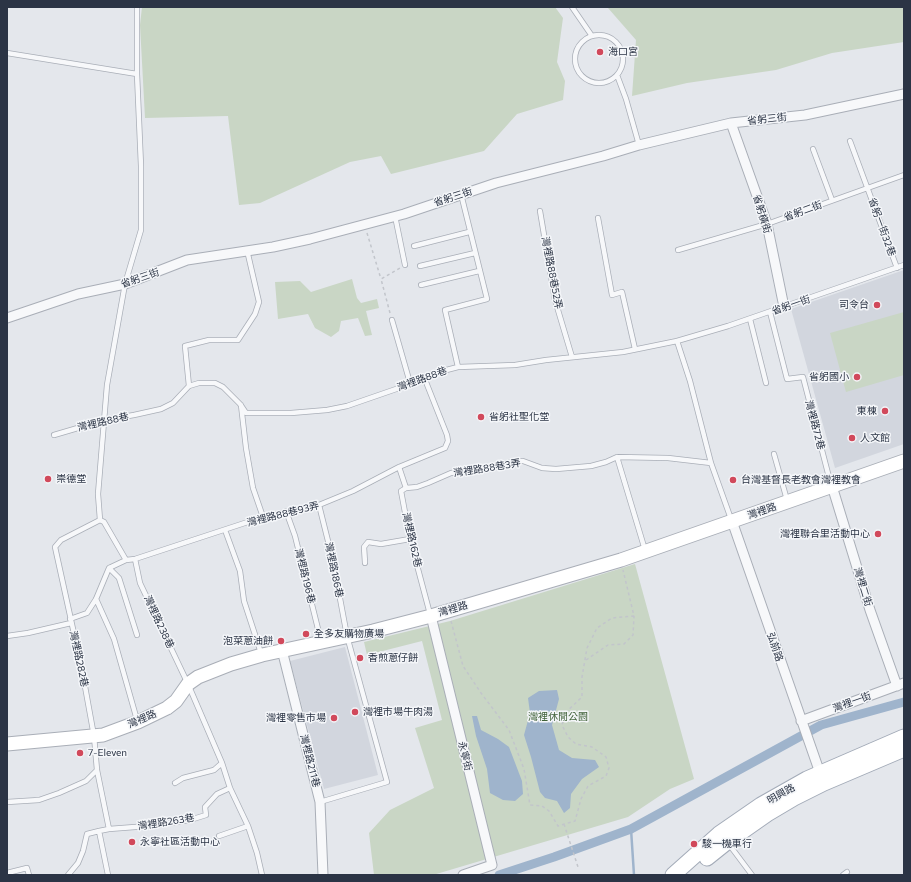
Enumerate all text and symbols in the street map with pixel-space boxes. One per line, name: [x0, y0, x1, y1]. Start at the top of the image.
place label: 海口宮: [608, 46, 638, 58]
marker: 海口宮: [595, 47, 605, 57]
street label: 省躬三街: [746, 111, 788, 127]
street label: 省躬三街: [432, 185, 474, 209]
street label: 省躬橫街: [750, 193, 774, 235]
street label: 省躬一街32巷: [866, 196, 898, 258]
street label: 省躬二街: [782, 199, 824, 223]
street label: 灣裡路88巷52弄: [539, 236, 565, 310]
street label: 省躬三街: [119, 266, 161, 290]
street label: 省躬一街: [770, 293, 812, 317]
place label: 司令台: [839, 299, 869, 311]
marker: 司令台: [872, 300, 882, 310]
street label: 灣裡路88巷: [395, 364, 449, 394]
place label: 省躬國小: [809, 371, 849, 383]
marker: 省躬國小: [852, 372, 862, 382]
street label: 灣裡路72巷: [803, 399, 827, 451]
place label: 東棟: [857, 405, 877, 417]
marker: 東棟: [880, 406, 890, 416]
street label: 灣裡路88巷: [76, 410, 130, 434]
place label: 省躬社聖化堂: [489, 411, 549, 423]
marker: 省躬社聖化堂: [476, 412, 486, 422]
place label: 人文館: [860, 432, 890, 444]
marker: 人文館: [847, 433, 857, 443]
street label: 灣裡路88巷3弄: [453, 457, 521, 479]
place label: 崇德堂: [56, 473, 86, 485]
marker: 崇德堂: [43, 474, 53, 484]
place label: 台灣基督長老教會灣裡教會: [741, 474, 861, 486]
marker: 台灣基督長老教會灣裡教會: [728, 475, 738, 485]
street label: 灣裡路88巷93弄: [246, 499, 320, 529]
street label: 灣裡路: [746, 500, 778, 522]
street label: 灣裡路162巷: [400, 511, 424, 569]
place label: 灣裡聯合里活動中心: [780, 528, 870, 540]
marker: 灣裡聯合里活動中心: [873, 529, 883, 539]
street label: 灣裡路186巷: [322, 541, 346, 599]
street label: 灣裡路196巷: [292, 547, 318, 605]
street label: 灣裡二街: [851, 566, 875, 608]
street label: 灣裡路238巷: [141, 593, 177, 651]
street label: 灣裡路: [437, 599, 469, 619]
place label: 全多友購物廣場: [314, 628, 384, 640]
marker: 全多友購物廣場: [301, 629, 311, 639]
street label: 灣裡路282巷: [67, 630, 91, 688]
street label: 弘前路: [764, 631, 786, 663]
place label: 泡菜蔥油餅: [223, 635, 273, 647]
marker: 泡菜蔥油餅: [276, 636, 286, 646]
place label: 香煎蔥仔餅: [368, 652, 418, 664]
marker: 香煎蔥仔餅: [355, 653, 365, 663]
street label: 灣裡一街: [831, 690, 873, 714]
place label: 灣裡市場牛肉湯: [363, 706, 433, 718]
marker: 灣裡市場牛肉湯: [350, 707, 360, 717]
street label: 灣裡路: [126, 708, 158, 730]
park label: 灣裡休閒公園: [528, 711, 588, 723]
place label: 灣裡零售市場: [266, 712, 326, 724]
marker: 灣裡零售市場: [329, 713, 339, 723]
street label: 灣裡路211巷: [298, 733, 322, 789]
street label: 永寧街: [456, 740, 474, 772]
place label: 7-Eleven: [88, 747, 127, 759]
marker: 7-Eleven: [75, 748, 85, 758]
street label: 明興路: [765, 781, 797, 807]
street label: 灣裡路263巷: [137, 812, 195, 832]
place label: 永寧社區活動中心: [140, 836, 220, 848]
marker: 永寧社區活動中心: [127, 837, 137, 847]
place label: 駿一機車行: [702, 838, 752, 850]
marker: 駿一機車行: [689, 839, 699, 849]

